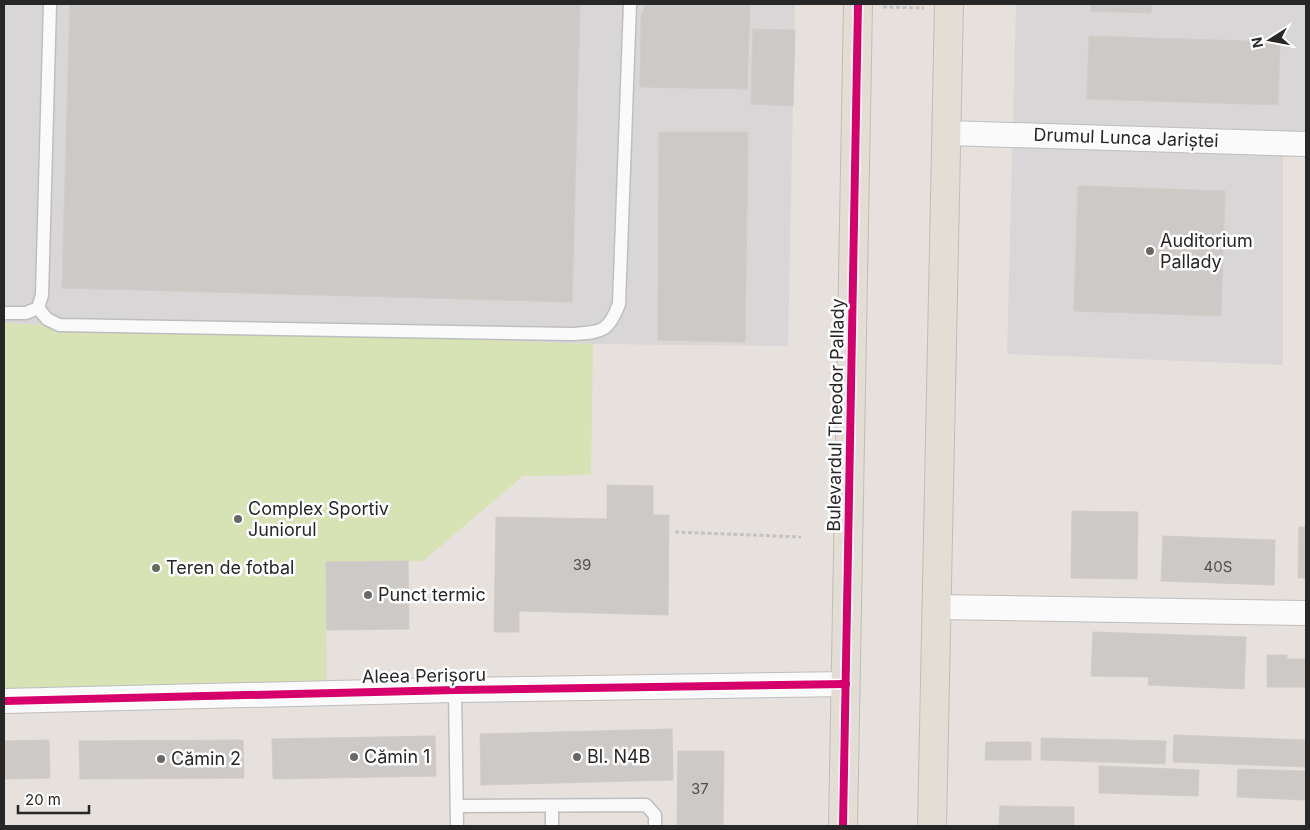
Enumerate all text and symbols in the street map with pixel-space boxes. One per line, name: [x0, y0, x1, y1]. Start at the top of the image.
north arrow: [1245, 15, 1295, 65]
text: N: [1247, 36, 1266, 49]
street label: Drumul Lunca Jariștei: [1033, 124, 1219, 152]
place label: Auditorium Pallady: [1160, 230, 1253, 272]
marker: Auditorium Pallady: [1144, 245, 1156, 257]
street label: Bulevardul Theodor Pallady: [823, 298, 848, 532]
place label: Complex Sportiv Juniorul: [248, 498, 389, 540]
marker: Complex Sportiv Juniorul: [232, 513, 244, 525]
house number: 39: [573, 555, 591, 574]
place label: Teren de fotbal: [166, 557, 294, 578]
house number: 40S: [1204, 557, 1232, 576]
marker: Teren de fotbal: [150, 562, 162, 574]
place label: Punct termic: [378, 584, 486, 605]
marker: Punct termic: [362, 589, 374, 601]
street label: Aleea Perișoru: [362, 664, 486, 688]
place label: Cămin 1: [364, 746, 430, 767]
place label: Bl. N4B: [587, 746, 650, 767]
place label: Cămin 2: [171, 748, 241, 769]
marker: Cămin 1: [348, 751, 360, 763]
marker: Bl. N4B: [571, 751, 583, 763]
marker: Cămin 2: [155, 753, 167, 765]
house number: 37: [691, 779, 709, 798]
scale bar: [18, 782, 89, 814]
text: 20 m: [25, 790, 61, 809]

